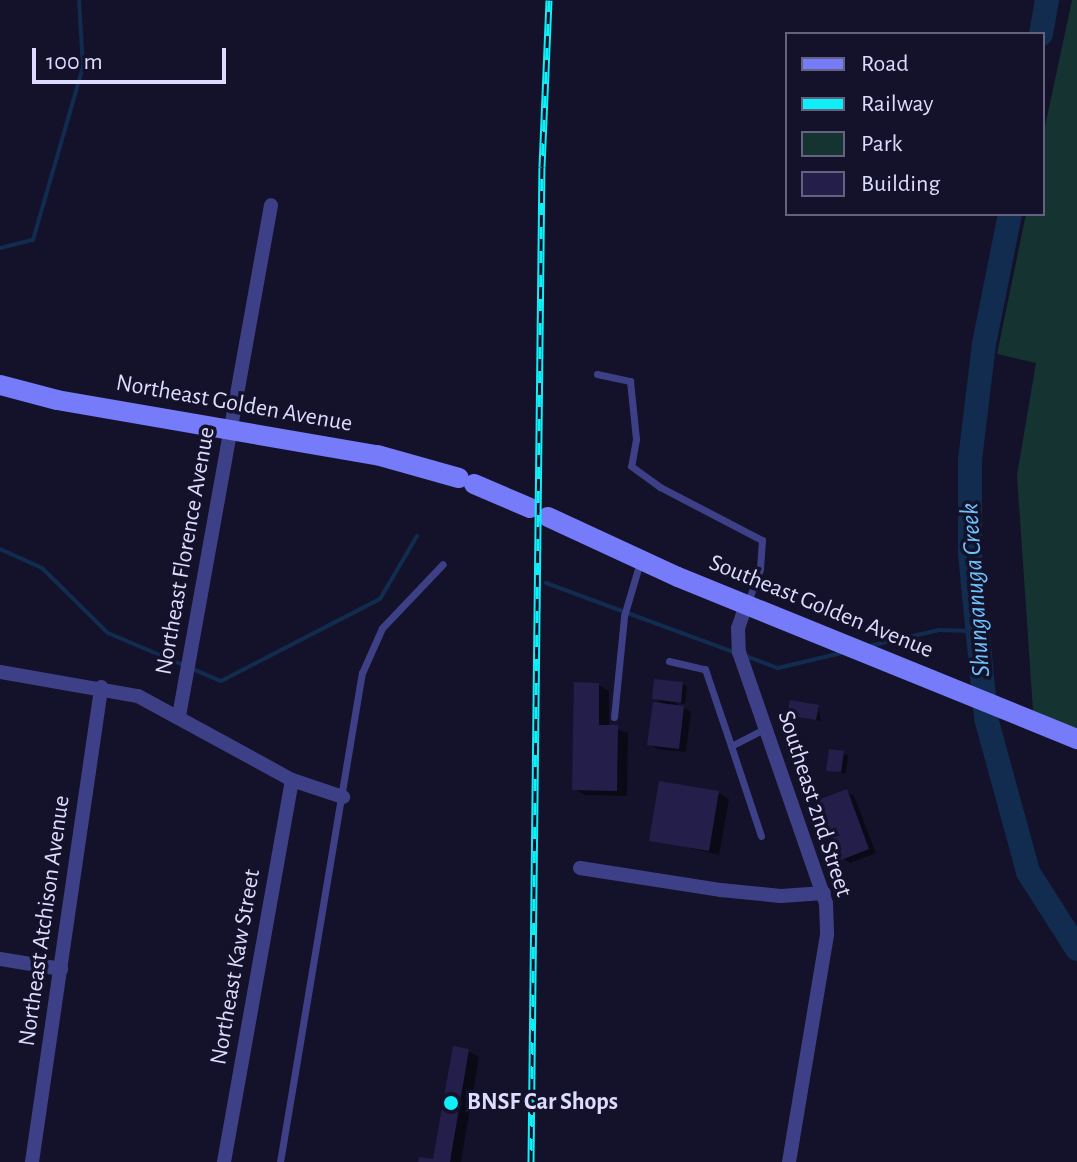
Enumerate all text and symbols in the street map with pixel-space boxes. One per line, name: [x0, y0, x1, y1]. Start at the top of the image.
scale bar: [36, 32, 230, 82]
legend: [785, 32, 1045, 216]
text: 100 m: [46, 50, 103, 74]
text: Road: [861, 52, 909, 76]
text: Railway: [861, 92, 933, 116]
text: Park: [861, 132, 902, 156]
text: Building: [861, 172, 940, 196]
street label: Northeast Golden Avenue: [114, 369, 354, 439]
street label: Northeast Florence Avenue: [150, 425, 222, 677]
water label: Shunganuga Creek: [954, 502, 998, 678]
street label: Southeast Golden Avenue: [705, 549, 937, 665]
street label: Southeast 2nd Street: [770, 707, 858, 901]
street label: Northeast Atchison Avenue: [13, 794, 77, 1048]
street label: Northeast Kaw Street: [205, 867, 267, 1067]
place label: BNSF Car Shops: [467, 1089, 618, 1117]
marker: BNSF Car Shops: [442, 1094, 460, 1112]

